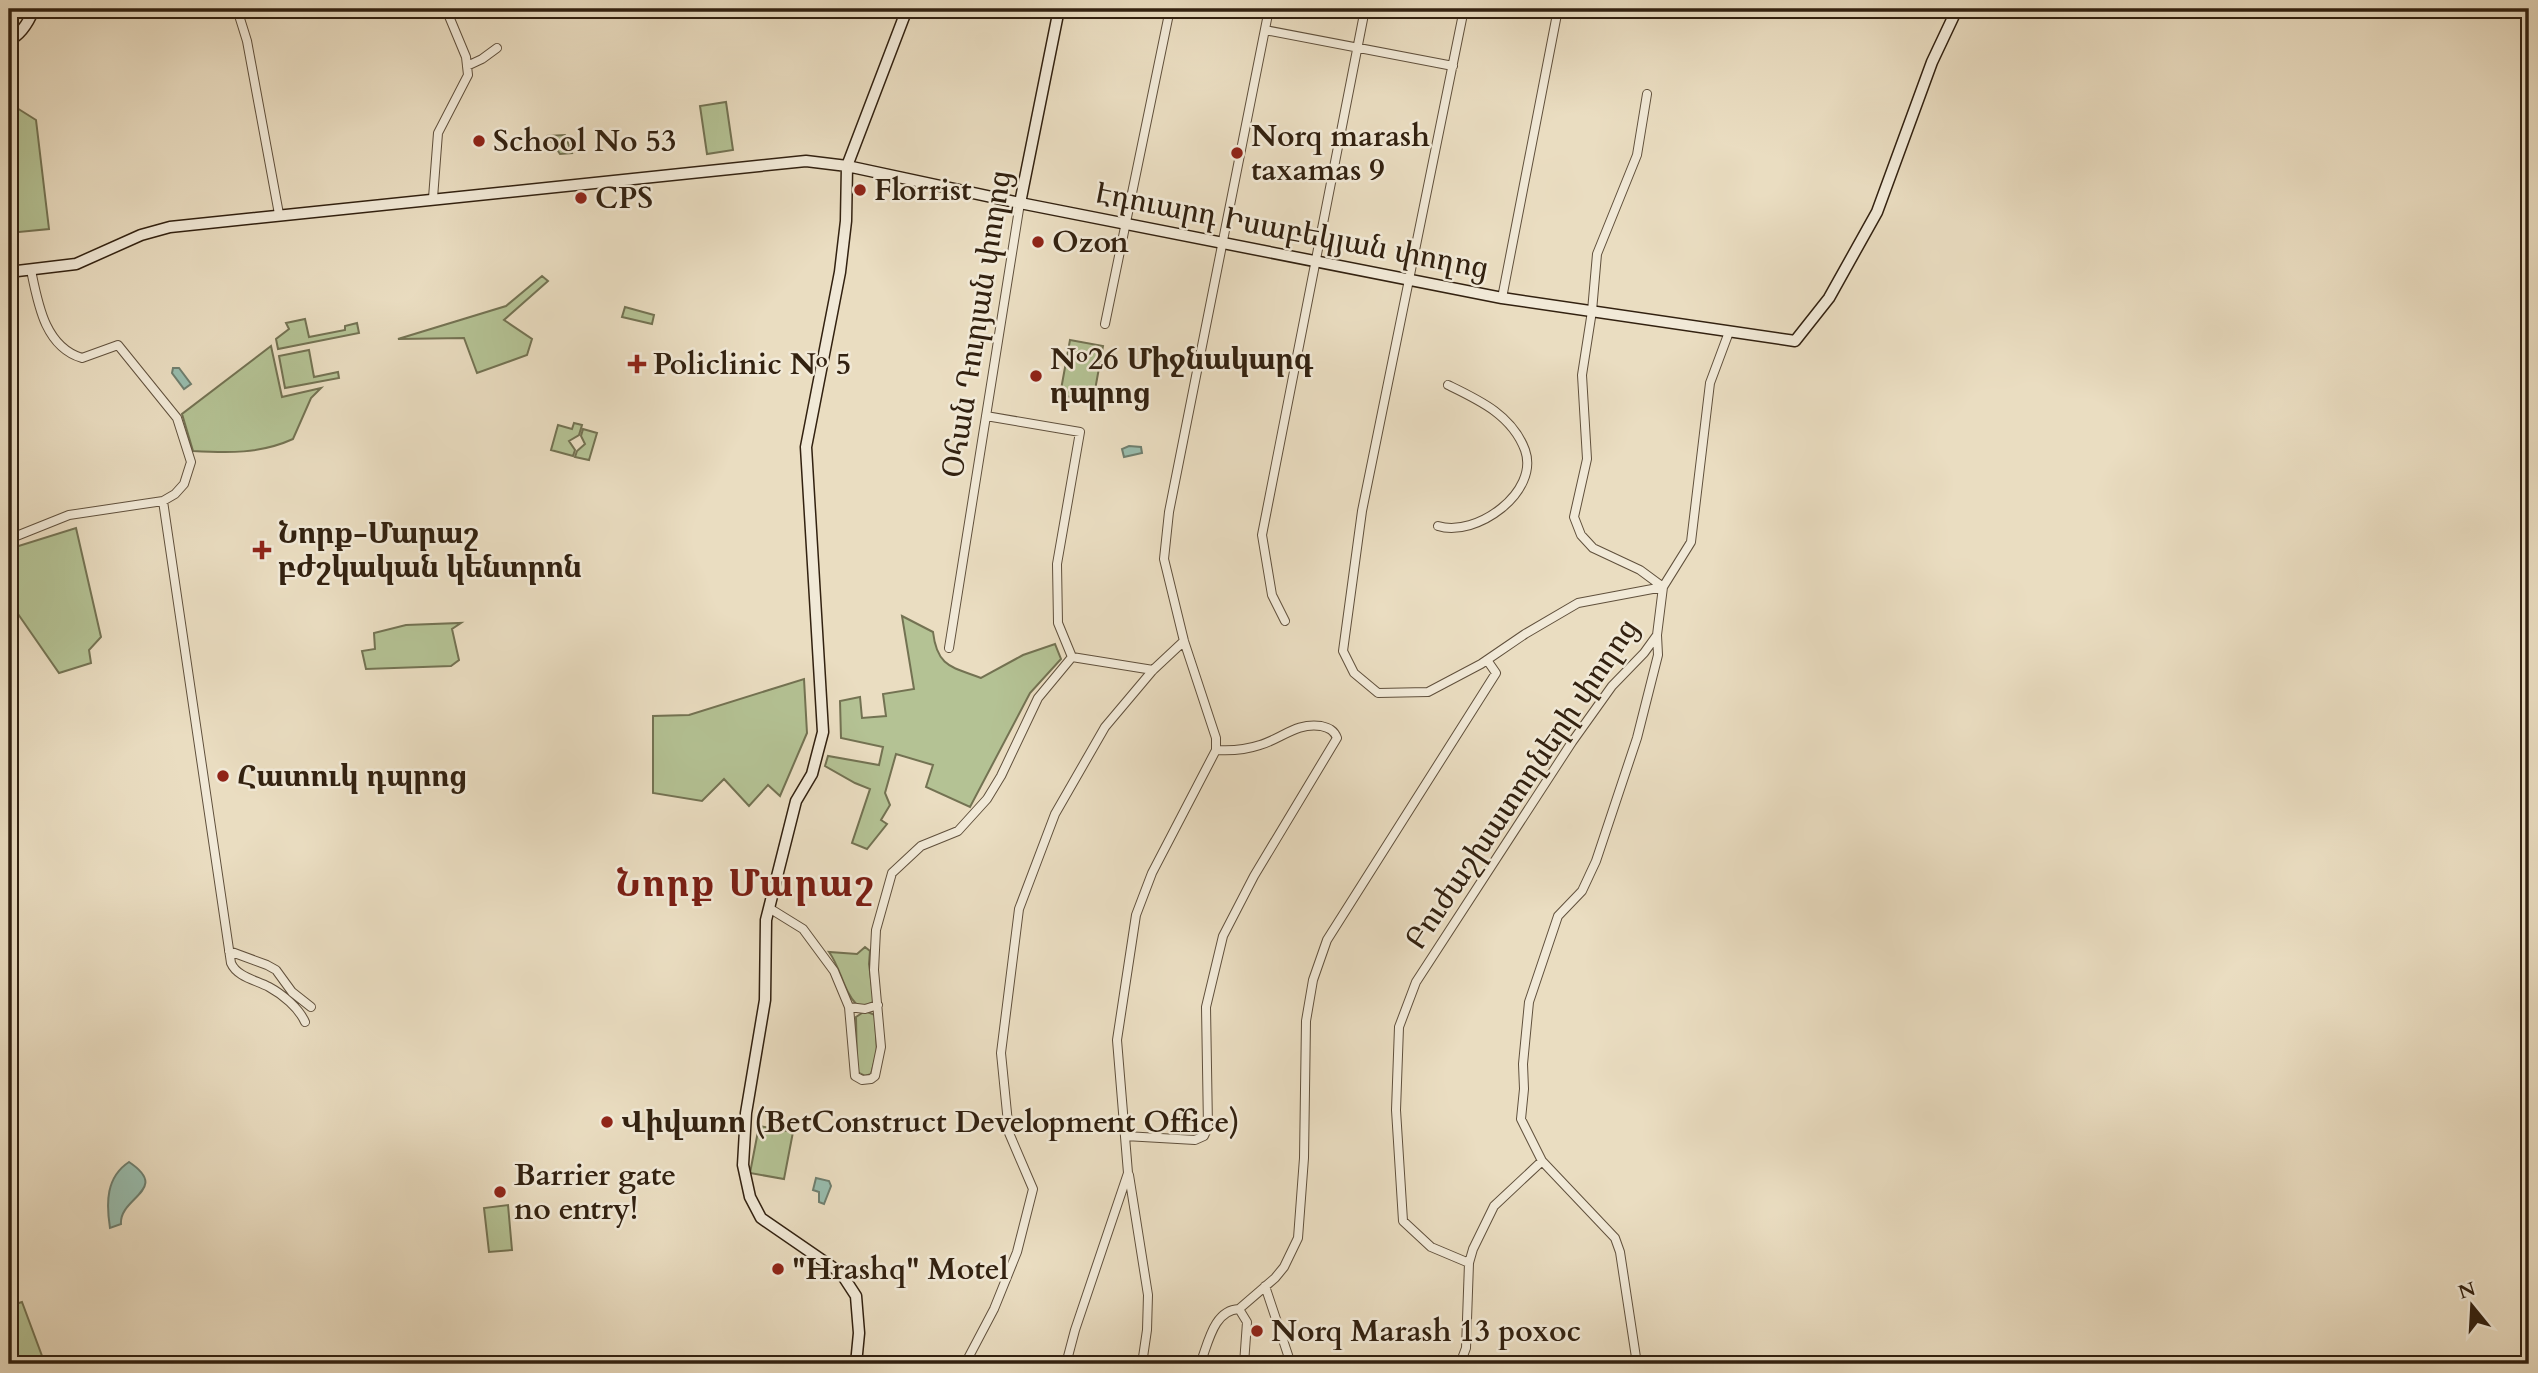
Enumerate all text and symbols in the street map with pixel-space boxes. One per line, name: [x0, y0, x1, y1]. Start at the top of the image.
place label: Norq marash taxamas 9: [1251, 116, 1430, 191]
place label: School No 53: [493, 121, 676, 162]
marker: School No 53: [471, 133, 487, 149]
marker: Norq marash taxamas 9: [1229, 145, 1245, 161]
street label: Օհան Դուրյան փողոց: [932, 167, 1022, 481]
place label: Florrist: [874, 170, 972, 211]
street label: Էդուարդ Իսաբեկյան փողոց: [1092, 173, 1492, 289]
place label: CPS: [595, 178, 653, 219]
marker: Florrist: [852, 182, 868, 198]
marker: CPS: [573, 190, 589, 206]
place label: Ozon: [1052, 222, 1129, 263]
marker: Ozon: [1030, 234, 1046, 250]
place label: №26 Միջնակարգ դպրոց: [1050, 339, 1313, 414]
place label: Policlinic № 5: [653, 344, 851, 385]
marker: Policlinic № 5: [627, 354, 647, 374]
marker: №26 Միջնակարգ դպրոց: [1028, 368, 1044, 384]
place label: Նորք-Մարաշ բժշկական կենտրոն: [278, 513, 582, 588]
marker: Նորք-Մարաշ բժշկական կենտրոն: [252, 540, 272, 560]
street label: Բուժաշխատողների փողոց: [1396, 610, 1648, 958]
place label: Հատուկ դպրոց: [237, 756, 468, 797]
marker: Հատուկ դպրոց: [215, 768, 231, 784]
district label: Նորք Մարաշ: [616, 859, 876, 909]
place label: Վիվառո (BetConstruct Development Office): [621, 1102, 1240, 1143]
marker: Վիվառո (BetConstruct Development Office): [599, 1114, 615, 1130]
place label: Barrier gate no entry!: [514, 1155, 676, 1230]
marker: Barrier gate no entry!: [492, 1184, 508, 1200]
place label: "Hrashq" Motel: [792, 1249, 1009, 1290]
marker: "Hrashq" Motel: [770, 1261, 786, 1277]
north arrow: [2436, 1272, 2506, 1342]
text: N: [2455, 1276, 2479, 1306]
place label: Norq Marash 13 poxoc: [1271, 1311, 1581, 1352]
marker: Norq Marash 13 poxoc: [1249, 1323, 1265, 1339]

